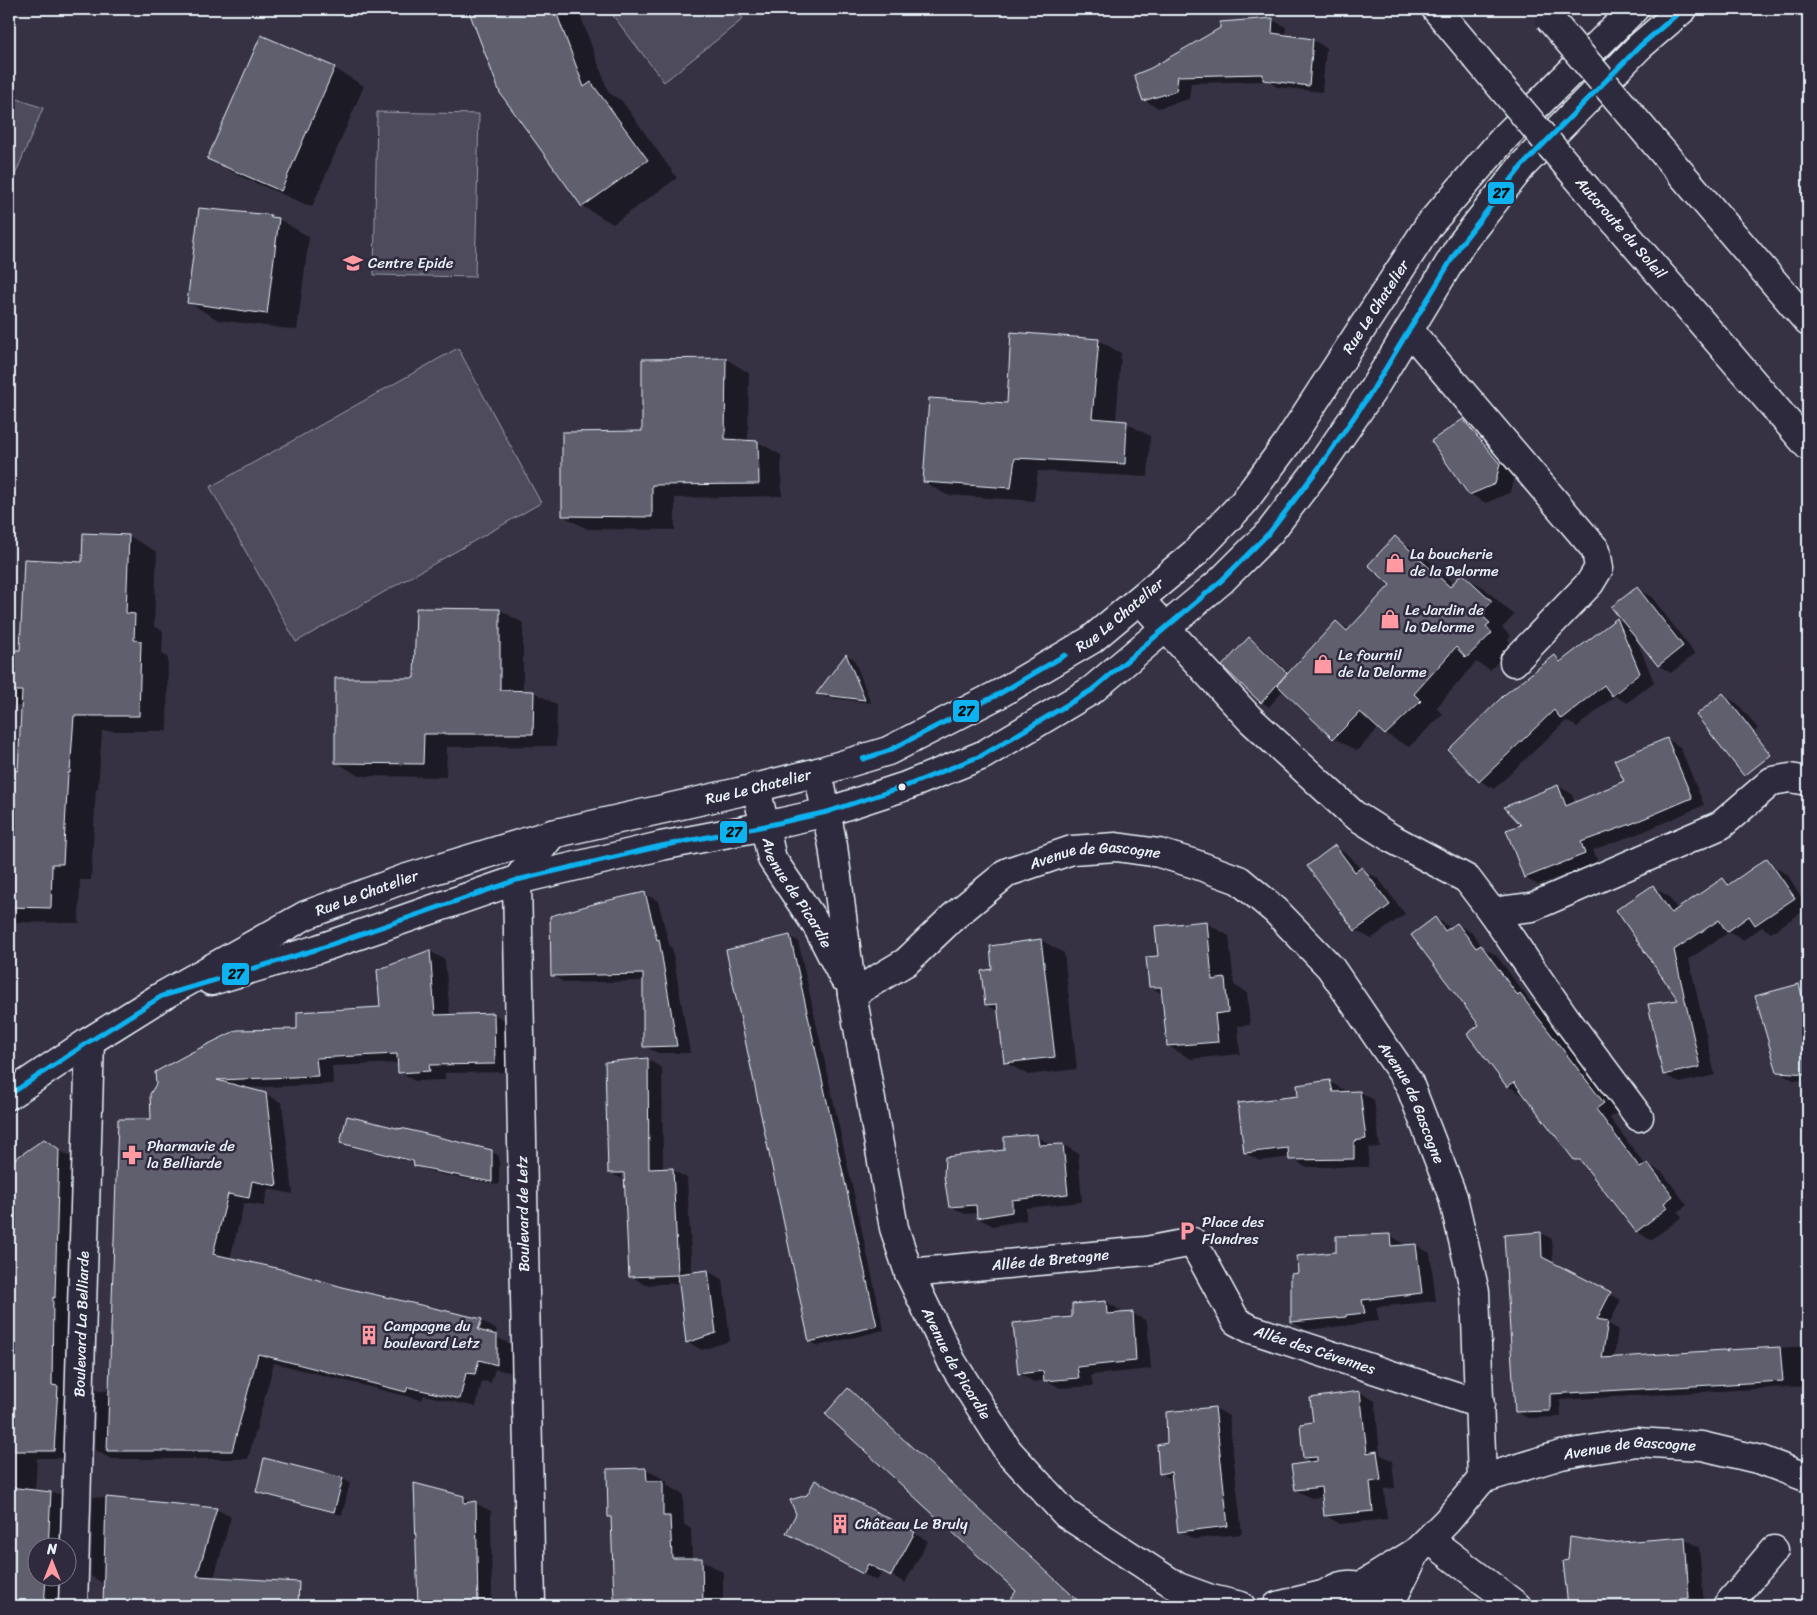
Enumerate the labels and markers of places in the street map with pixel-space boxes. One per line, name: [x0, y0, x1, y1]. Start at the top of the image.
place label: Centre Epide: [368, 250, 454, 276]
school or university icon: Centre Epide: [342, 252, 364, 274]
place label: La boucherie de la Delorme: [1410, 541, 1499, 584]
shop icon: La boucherie de la Delorme: [1384, 552, 1406, 574]
place label: Le Jardin de la Delorme: [1405, 597, 1484, 640]
shop icon: Le Jardin de la Delorme: [1379, 608, 1401, 630]
place label: Le fournil de la Delorme: [1338, 642, 1427, 685]
shop icon: Le fournil de la Delorme: [1312, 653, 1334, 675]
unlabelled marker: [897, 782, 907, 792]
place label: Pharmavie de la Belliarde: [147, 1133, 235, 1176]
pharmacy icon: Pharmavie de la Belliarde: [121, 1144, 143, 1166]
place label: Place des Flandres: [1202, 1209, 1264, 1252]
parking icon: Place des Flandres: [1176, 1220, 1198, 1242]
place label: Campagne du boulevard Letz: [384, 1313, 481, 1356]
building icon: Campagne du boulevard Letz: [358, 1324, 380, 1346]
place label: Château Le Bruly: [855, 1511, 968, 1537]
building icon: Château Le Bruly: [829, 1513, 851, 1535]

